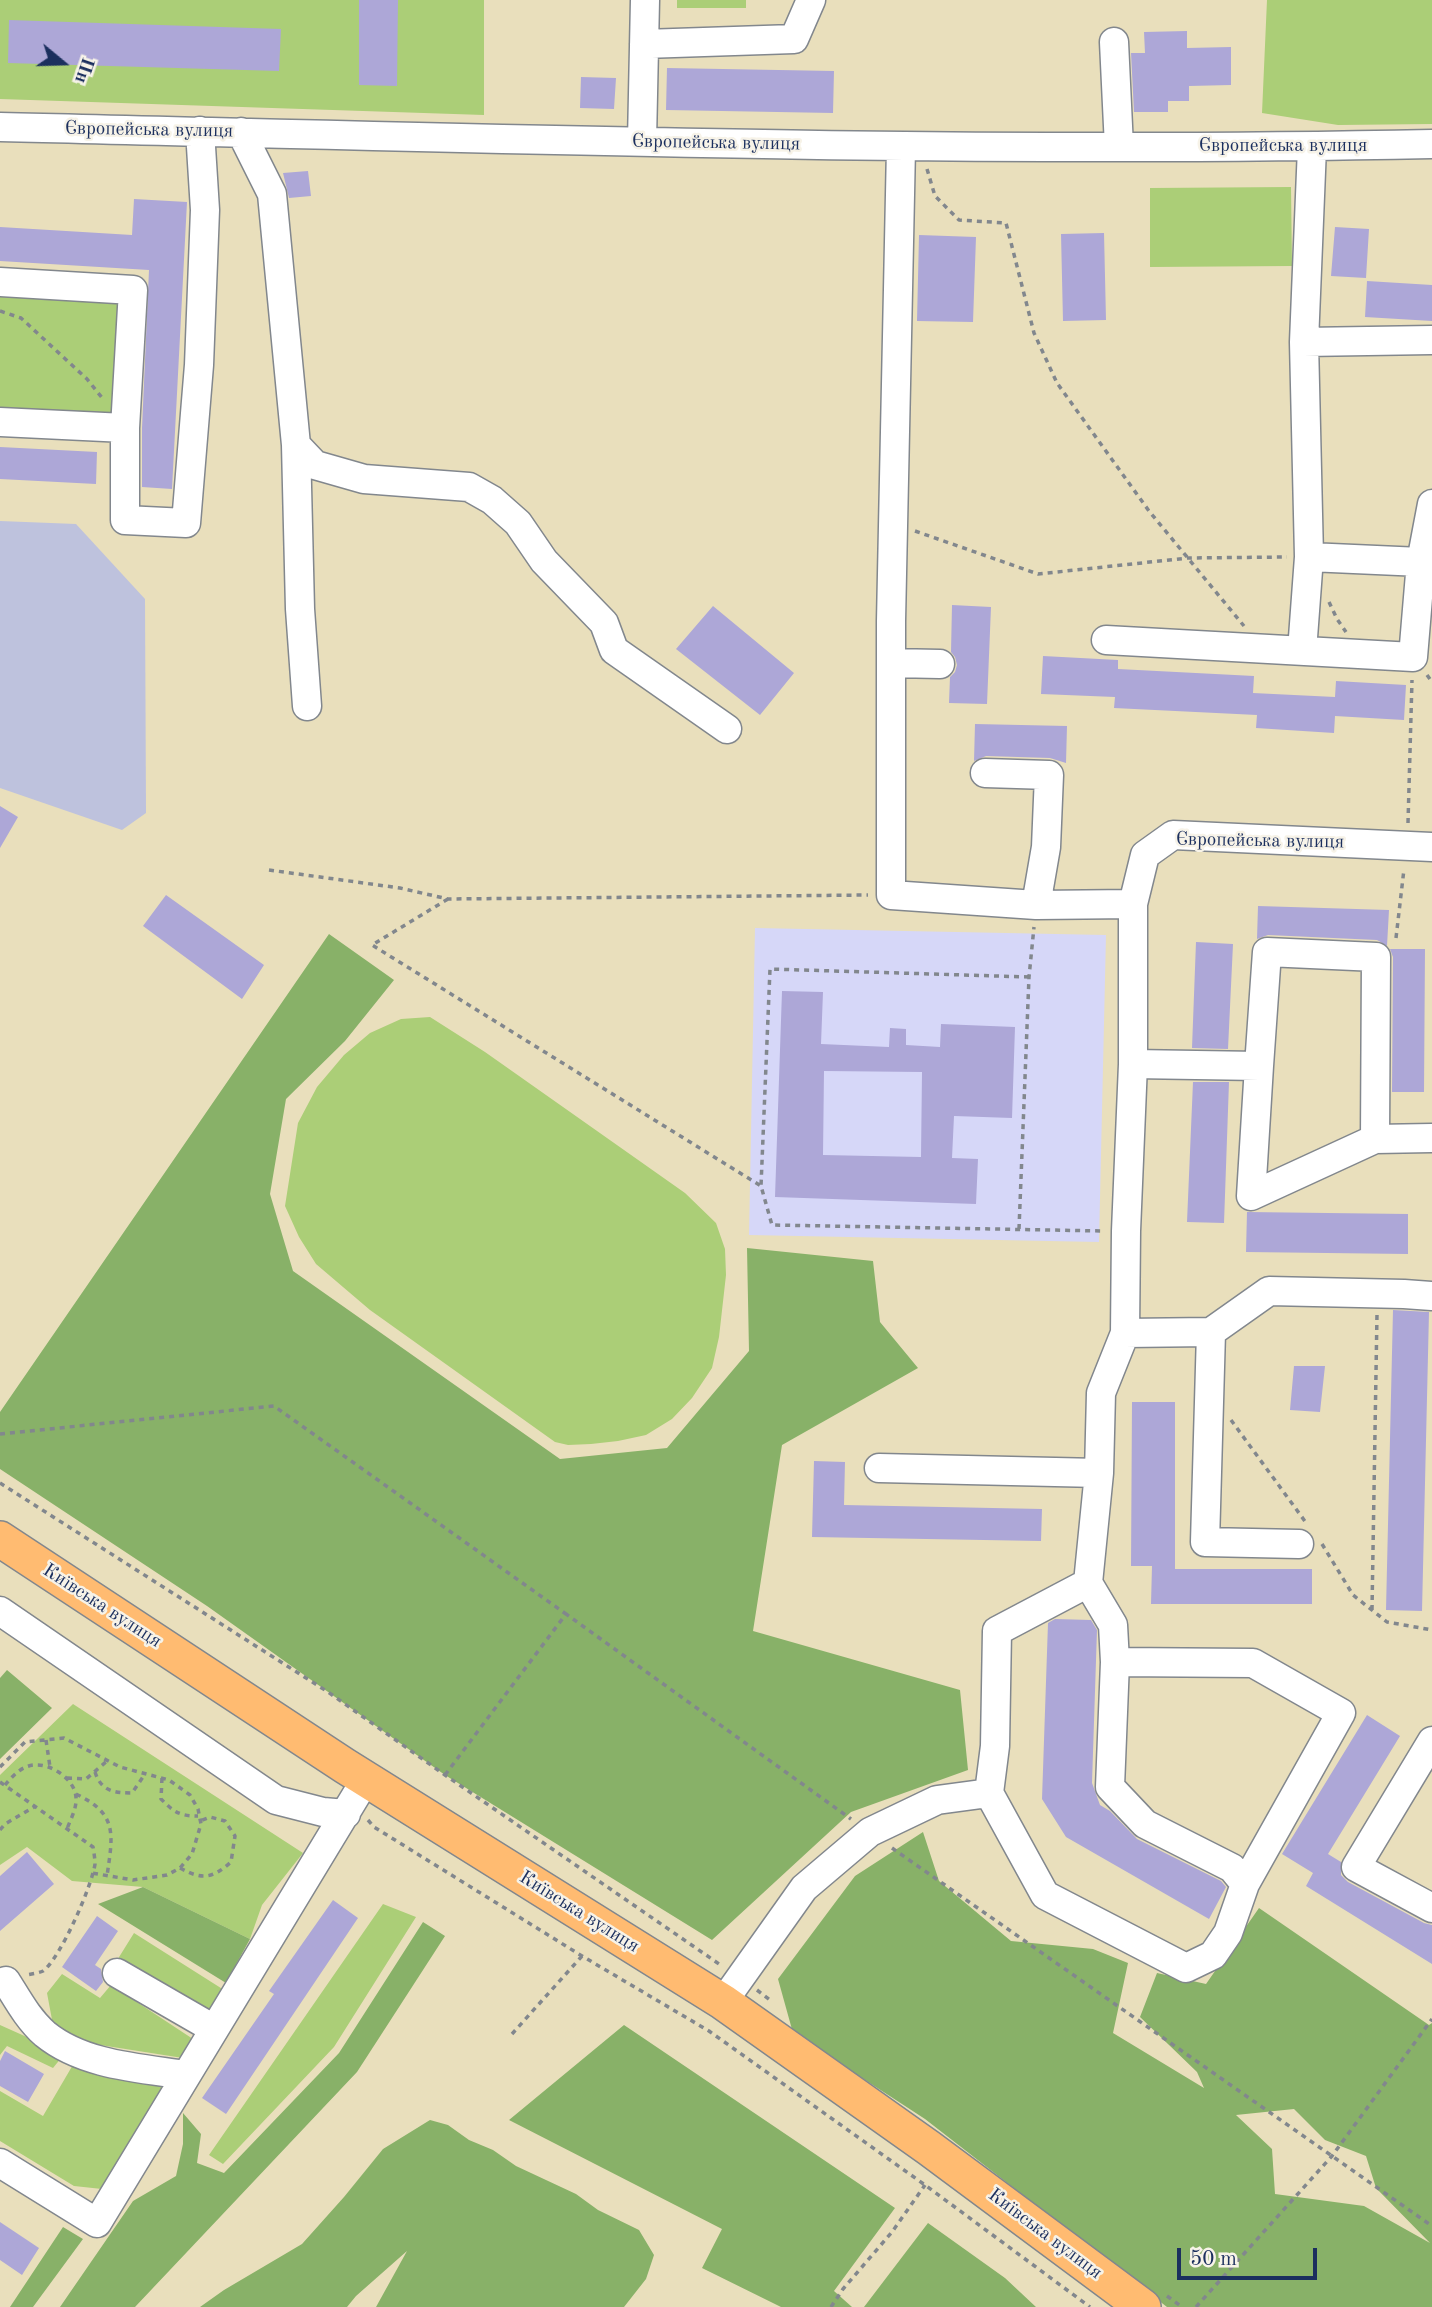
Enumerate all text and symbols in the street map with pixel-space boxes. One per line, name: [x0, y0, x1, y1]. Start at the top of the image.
north arrow: [28, 28, 98, 98]
text: Пн: [70, 55, 97, 85]
street label: Європейська вулиця: [65, 117, 233, 143]
street label: Європейська вулиця: [632, 130, 800, 156]
street label: Європейська вулиця: [1199, 135, 1367, 157]
street label: Європейська вулиця: [1176, 828, 1344, 854]
street label: Київська вулиця: [38, 1559, 166, 1653]
street label: Київська вулиця: [515, 1866, 643, 1958]
street label: Київська вулиця: [983, 2184, 1107, 2284]
scale bar: [1180, 2234, 1320, 2278]
text: 50 m: [1190, 2249, 1237, 2270]

